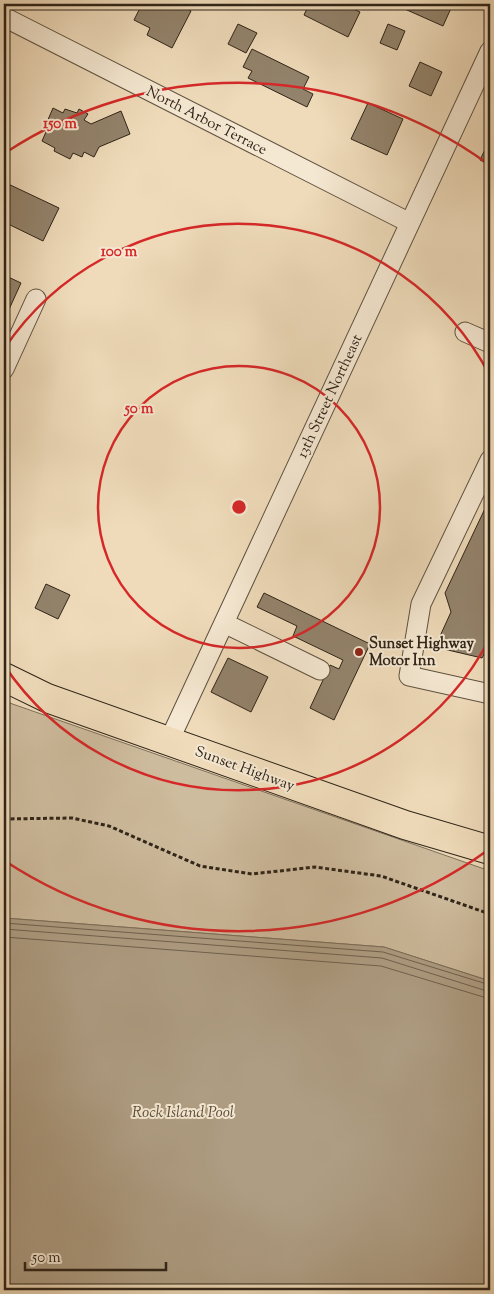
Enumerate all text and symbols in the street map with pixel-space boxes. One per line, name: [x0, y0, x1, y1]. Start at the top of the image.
street label: North Arbor Terrace: [142, 82, 270, 161]
text: 150 m: [43, 114, 77, 135]
text: 100 m: [101, 242, 138, 263]
street label: 13th Street Northeast: [292, 331, 368, 462]
text: 50 m: [124, 399, 154, 420]
centre of rings: [230, 498, 248, 516]
place label: Sunset Highway Motor Inn: [369, 634, 475, 672]
marker: Sunset Highway Motor Inn: [353, 646, 365, 658]
street label: Sunset Highway: [192, 742, 298, 797]
water label: Rock Island Pool: [132, 1102, 234, 1125]
scale bar: [25, 1239, 166, 1271]
text: 50 m: [31, 1248, 61, 1269]

